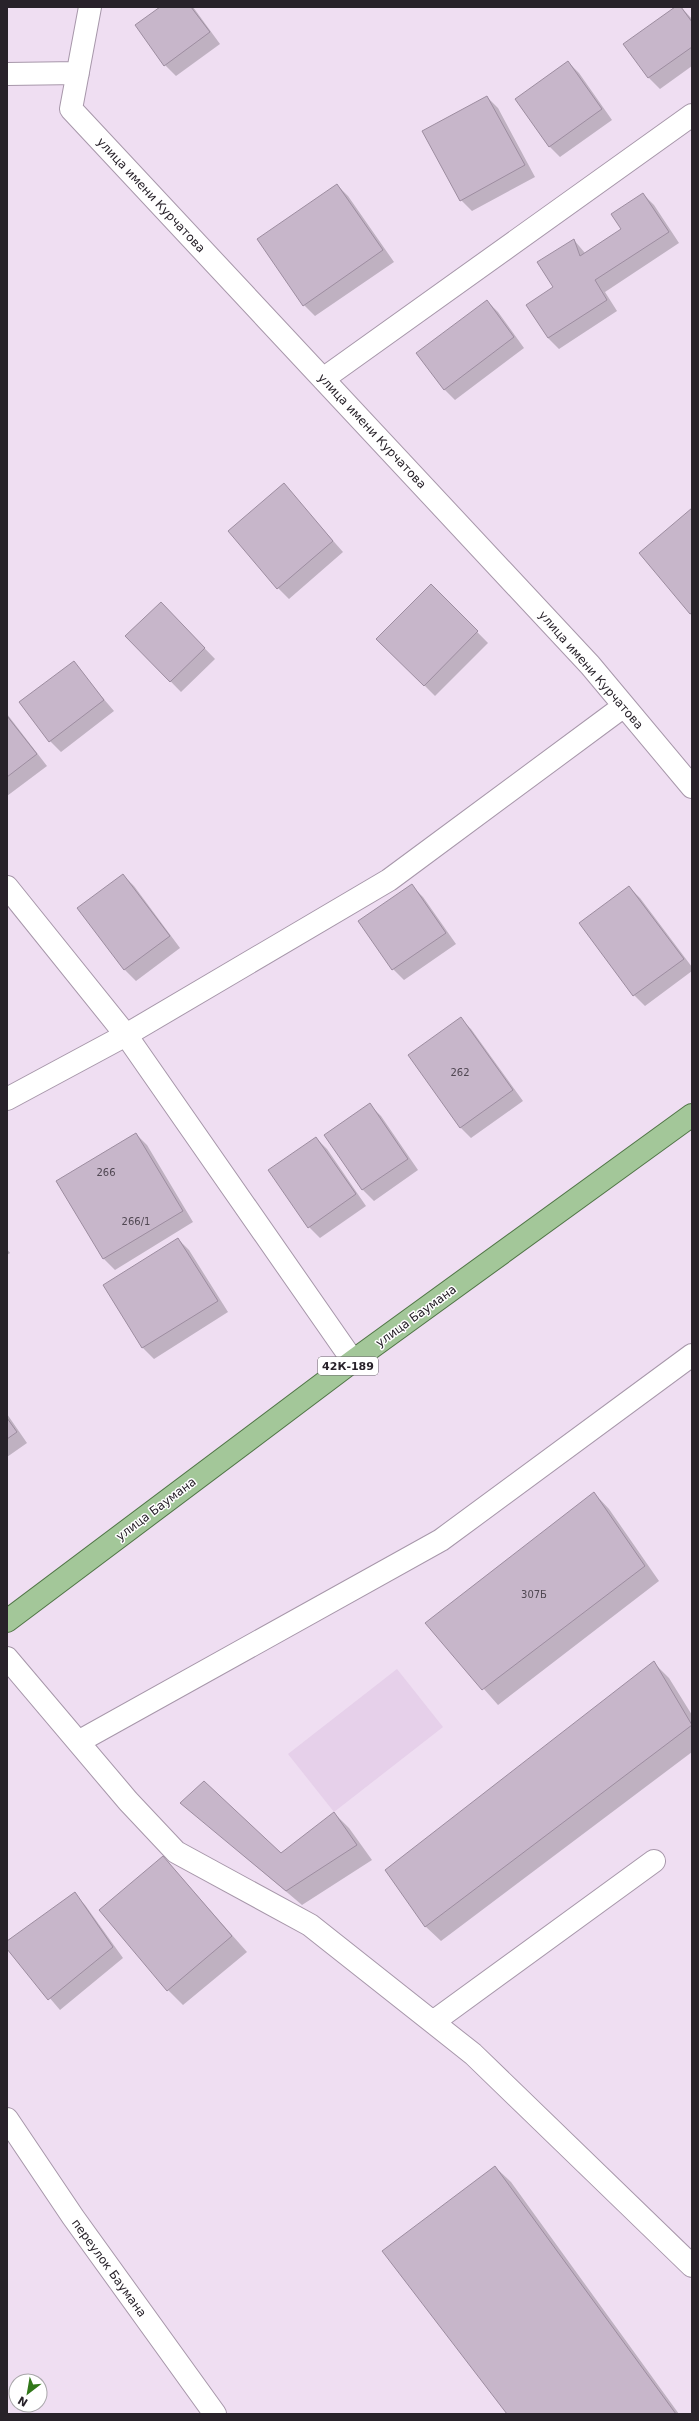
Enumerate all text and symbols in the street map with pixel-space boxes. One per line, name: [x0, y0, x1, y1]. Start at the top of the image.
street label: улица имени Курчатова: [94, 135, 208, 255]
street label: улица имени Курчатова: [315, 371, 429, 491]
street label: улица имени Курчатова: [536, 608, 646, 732]
house number: 262: [450, 1067, 470, 1078]
house number: 266: [96, 1167, 116, 1178]
house number: 266/1: [122, 1216, 150, 1227]
street label: улица Баумана: [373, 1282, 459, 1350]
road number: 42К-189: [318, 1357, 378, 1375]
street label: улица Баумана: [113, 1474, 199, 1544]
house number: 307Б: [521, 1589, 547, 1600]
street label: переулок Баумана: [69, 2216, 149, 2320]
north arrow: [8, 2373, 48, 2413]
text: N: [16, 2393, 30, 2409]

